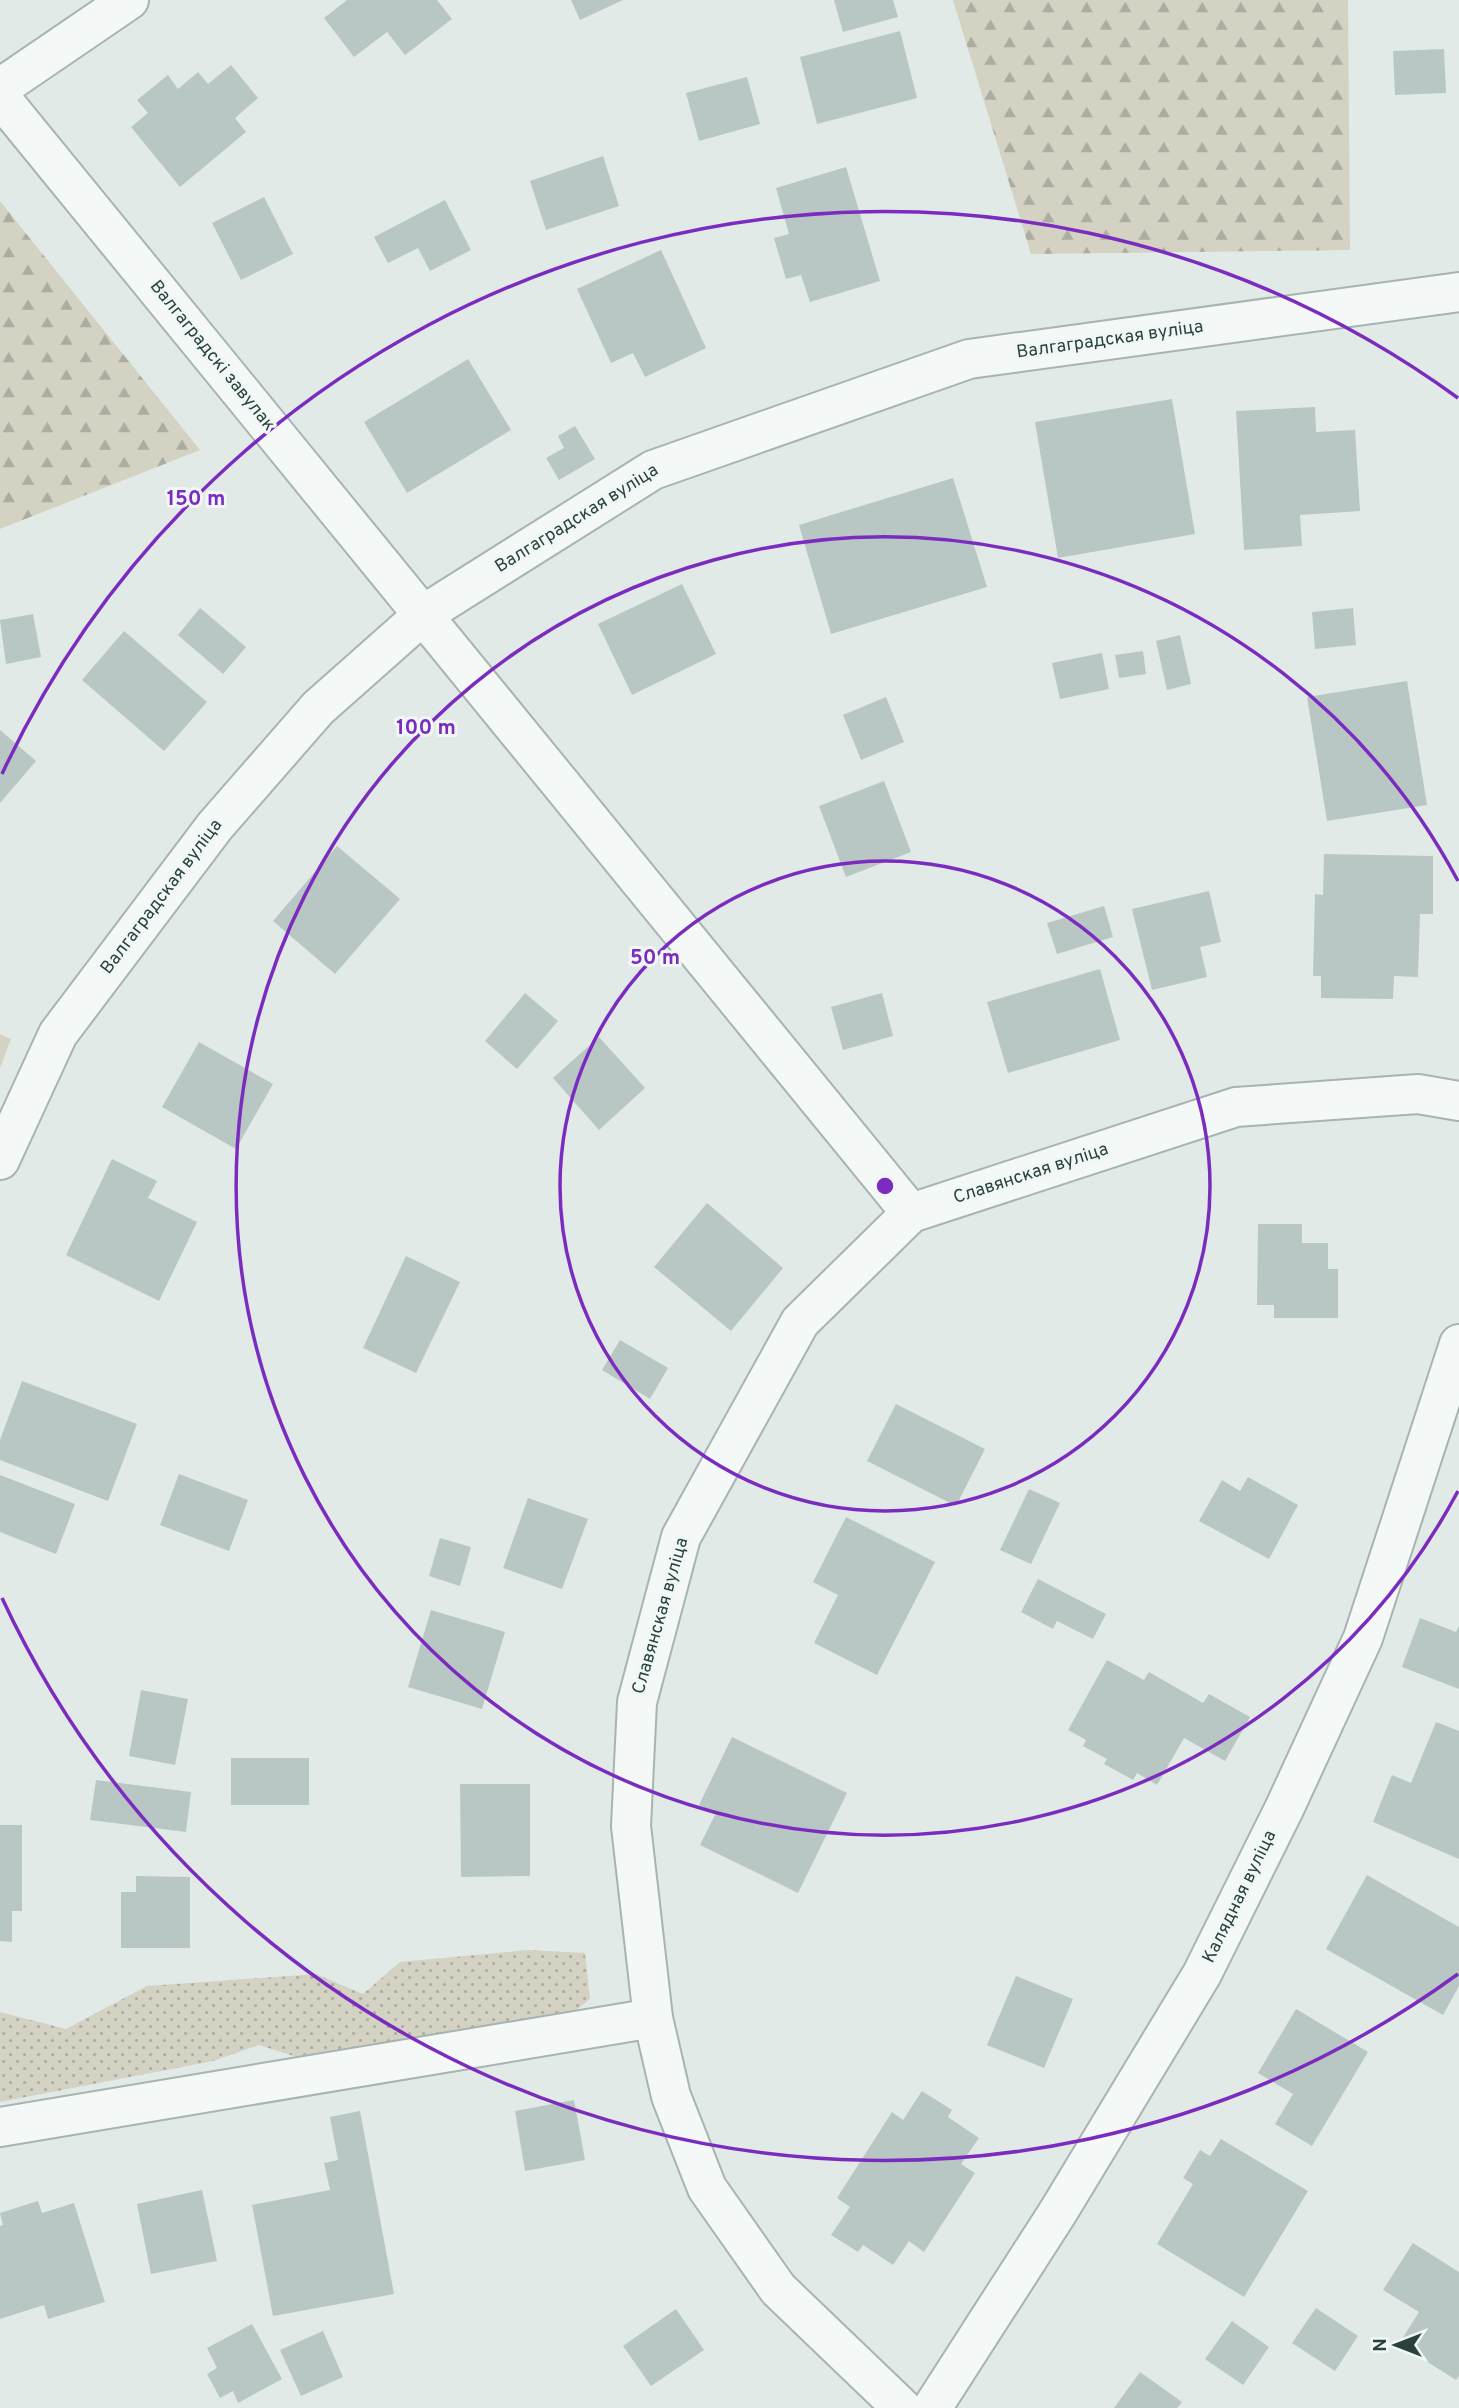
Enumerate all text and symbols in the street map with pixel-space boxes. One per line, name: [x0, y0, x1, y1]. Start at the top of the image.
street label: Валгаградскі завулак: [144, 276, 280, 436]
street label: Валгаградская вуліца: [1015, 315, 1205, 365]
street label: Валгаградская вуліца: [491, 459, 663, 579]
text: 150 m: [167, 486, 225, 513]
text: 100 m: [396, 715, 456, 742]
street label: Валгаградская вуліца: [96, 815, 228, 979]
text: 50 m: [630, 945, 680, 972]
street label: Славянская вуліца: [950, 1138, 1112, 1210]
centre of rings: [873, 1174, 897, 1198]
street label: Славянская вуліца: [628, 1535, 694, 1697]
street label: Калядная вуліца: [1198, 1827, 1282, 1967]
north arrow: [1361, 2310, 1431, 2380]
text: N: [1369, 2338, 1393, 2352]

